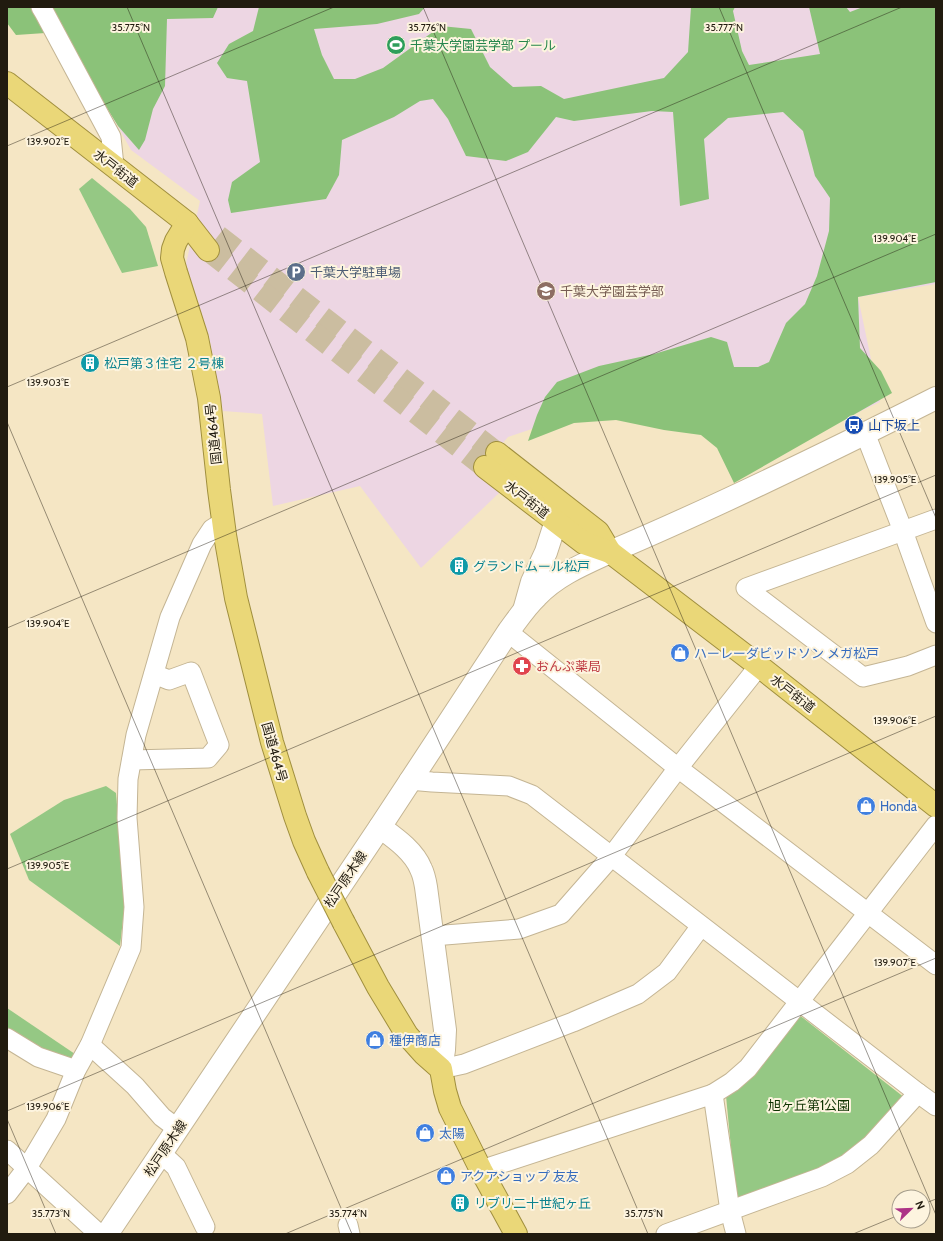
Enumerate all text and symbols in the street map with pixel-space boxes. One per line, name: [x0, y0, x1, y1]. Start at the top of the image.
text: 35.775°N: [112, 21, 150, 34]
text: 35.776°N: [408, 21, 446, 34]
text: 35.777°N: [705, 21, 743, 34]
sports icon: 千葉大学園芸学部 プール: [385, 34, 407, 56]
place label: 千葉大学園芸学部 プール: [410, 37, 556, 53]
text: 139.902°E: [27, 135, 70, 148]
street label: 水戸街道: [91, 146, 141, 190]
text: 139.904°E: [874, 232, 917, 245]
parking icon: 千葉大学駐車場: [285, 261, 307, 283]
place label: 千葉大学駐車場: [310, 264, 401, 280]
school or university icon: 千葉大学園芸学部: [535, 280, 557, 302]
place label: 千葉大学園芸学部: [560, 283, 664, 299]
building icon: 松戸第３住宅 ２号棟: [79, 352, 101, 374]
place label: 松戸第３住宅 ２号棟: [104, 355, 224, 371]
text: 139.903°E: [27, 376, 70, 389]
street label: 国道464号: [202, 403, 224, 465]
bus stop icon: 山下坂上: [843, 414, 865, 436]
place label: 山下坂上: [868, 417, 920, 433]
text: 139.905°E: [874, 473, 917, 486]
street label: 水戸街道: [502, 477, 552, 521]
building icon: グランドムール松戸: [448, 555, 470, 577]
place label: グランドムール松戸: [473, 558, 590, 574]
text: 139.904°E: [27, 617, 70, 630]
shop icon: ハーレーダビッドソン メガ松戸: [669, 642, 691, 664]
place label: ハーレーダビッドソン メガ松戸: [694, 645, 879, 661]
pharmacy icon: おんぷ薬局: [511, 655, 533, 677]
place label: おんぷ薬局: [536, 658, 601, 674]
street label: 水戸街道: [768, 671, 818, 715]
text: 139.906°E: [874, 714, 917, 727]
street label: 国道464号: [259, 720, 291, 784]
shop icon: Honda: [855, 795, 877, 817]
place label: Honda: [880, 798, 918, 814]
street label: 松戸原木線: [320, 848, 370, 910]
text: 139.905°E: [27, 859, 70, 872]
text: 139.907°E: [874, 956, 917, 969]
shop icon: 種伊商店: [364, 1029, 386, 1051]
place label: 種伊商店: [389, 1032, 441, 1048]
park label: 旭ヶ丘第1公園: [768, 1097, 850, 1113]
text: 139.906°E: [27, 1100, 70, 1113]
street label: 松戸原木線: [140, 1117, 190, 1179]
shop icon: 太陽: [414, 1122, 436, 1144]
place label: 太陽: [439, 1125, 465, 1141]
shop icon: アクアショップ 友友: [435, 1165, 457, 1187]
place label: アクアショップ 友友: [460, 1168, 579, 1184]
north arrow: [891, 1189, 931, 1229]
building icon: リブリ二十世紀ヶ丘: [449, 1192, 471, 1214]
place label: リブリ二十世紀ヶ丘: [474, 1195, 591, 1211]
text: N: [912, 1199, 928, 1211]
text: 35.773°N: [32, 1207, 70, 1220]
text: 35.774°N: [329, 1207, 367, 1220]
text: 35.775°N: [625, 1207, 663, 1220]

